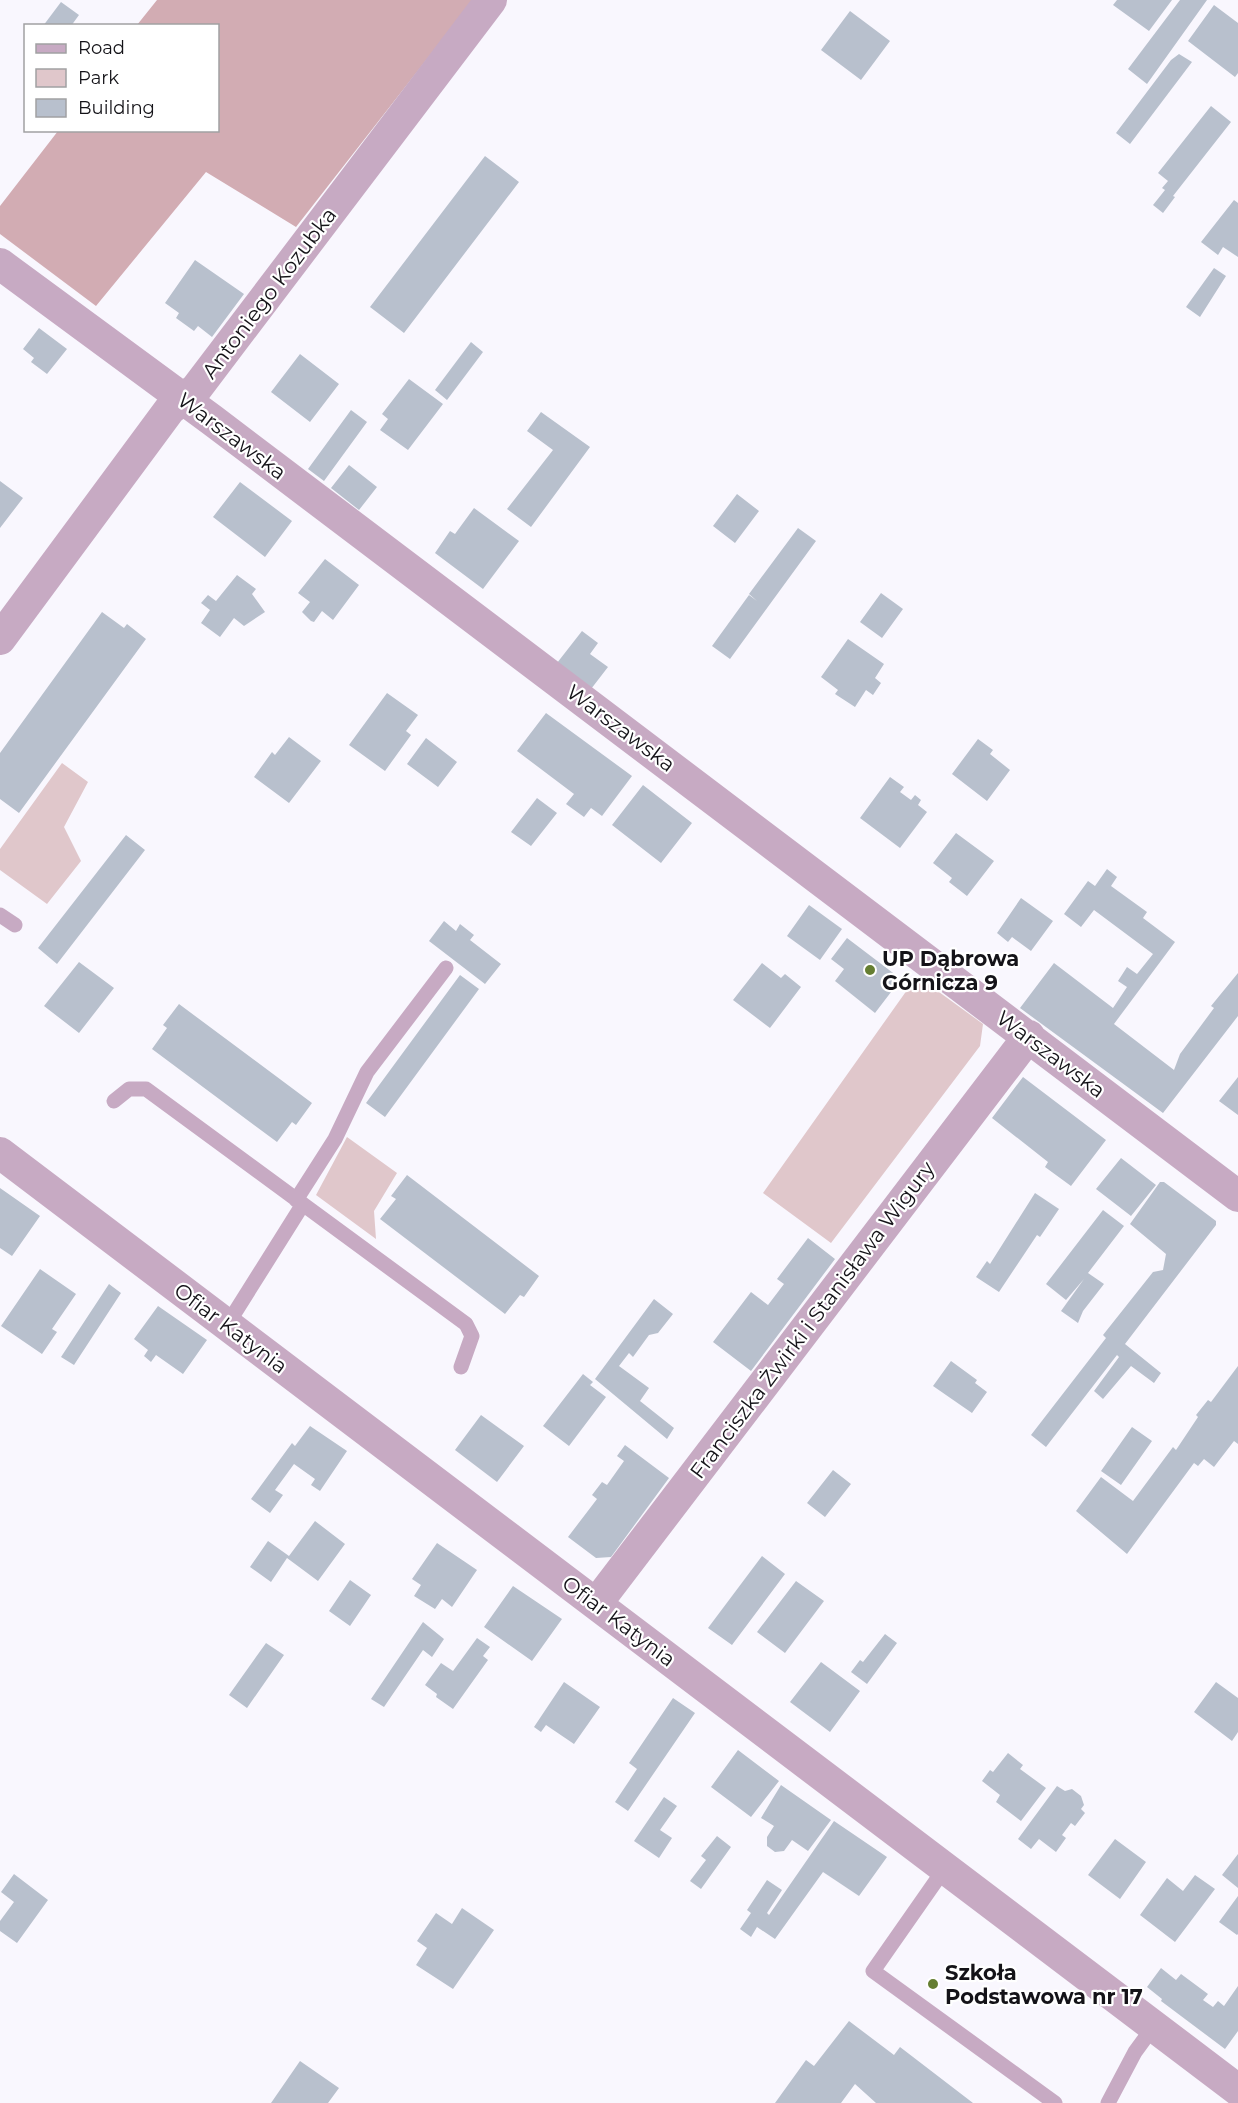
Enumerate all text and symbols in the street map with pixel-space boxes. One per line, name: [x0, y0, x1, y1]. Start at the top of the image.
legend: [24, 24, 219, 132]
text: Road: [78, 37, 125, 59]
text: Park: [78, 67, 119, 89]
text: Building: [78, 97, 155, 119]
street label: Antoniego Kozubka: [197, 203, 341, 383]
street label: Warszawska: [173, 387, 291, 485]
street label: Warszawska: [562, 679, 680, 777]
place label: UP Dąbrowa Górnicza 9: [882, 946, 1019, 995]
marker: UP Dąbrowa Górnicza 9: [863, 963, 877, 977]
street label: Warszawska: [992, 1005, 1110, 1103]
street label: Franciszka Żwirki i Stanisława Wigury: [684, 1156, 940, 1483]
street label: Ofiar Katynia: [169, 1277, 293, 1379]
street label: Ofiar Katynia: [557, 1570, 681, 1672]
place label: Szkoła Podstawowa nr 17: [945, 1960, 1143, 2009]
marker: Szkoła Podstawowa nr 17: [926, 1977, 940, 1991]

